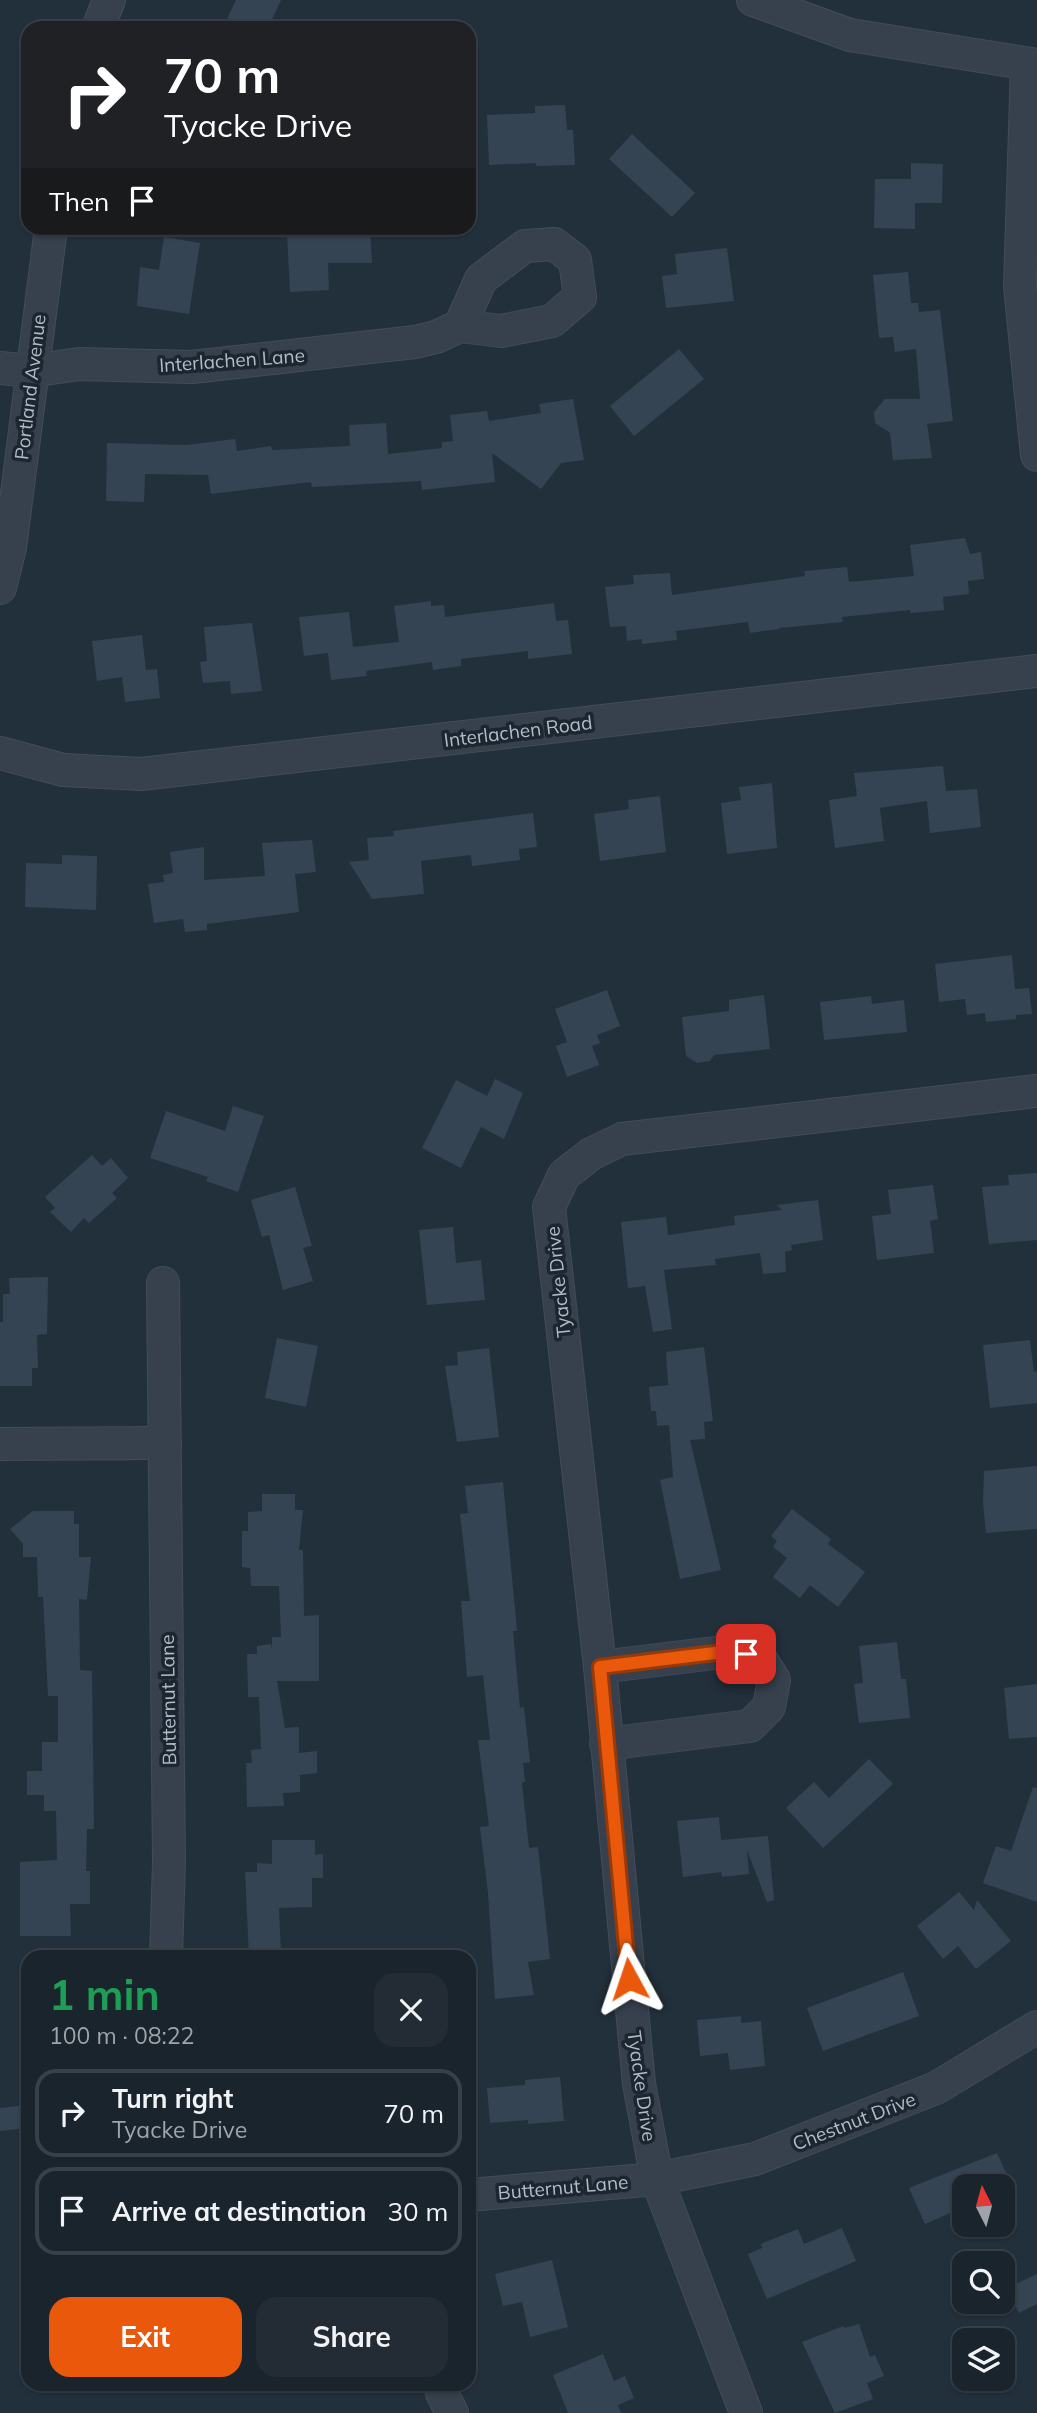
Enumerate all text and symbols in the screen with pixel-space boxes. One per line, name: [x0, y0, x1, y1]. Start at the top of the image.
text: 70 m: [164, 44, 280, 105]
icon: right: [49, 49, 140, 140]
text: Tyacke Drive: [164, 105, 352, 145]
icon: arrive: [123, 182, 161, 220]
text: Then: [49, 185, 109, 218]
street label: Portland Avenue: [9, 313, 51, 461]
street label: Interlachen Lane: [158, 343, 306, 377]
street label: Interlachen Road: [442, 710, 594, 752]
street label: Tyacke Drive: [540, 1225, 576, 1339]
pin: [716, 1624, 776, 1684]
street label: Butternut Lane: [155, 1634, 181, 1766]
icon: arrive: [727, 1635, 765, 1673]
position arrow: [592, 1942, 666, 2016]
text: 1 min: [49, 1968, 160, 2021]
button: close: [374, 1973, 448, 2047]
text: 100 m · 08:22: [49, 2021, 194, 2050]
street label: Tyacke Drive: [622, 2029, 662, 2143]
text: Turn right: [112, 2082, 233, 2115]
street label: Chestnut Drive: [789, 2086, 919, 2156]
icon: right: [53, 2094, 91, 2132]
text: 70 m: [383, 2097, 444, 2130]
text: Tyacke Drive: [112, 2115, 247, 2144]
street label: Butternut Lane: [497, 2169, 629, 2205]
north arrow: [952, 2174, 1015, 2236]
map controls: [952, 2174, 1015, 2391]
icon: arrive: [53, 2192, 91, 2230]
text: Arrive at destination: [112, 2195, 367, 2228]
text: 30 m: [388, 2195, 448, 2228]
button: search: [952, 2251, 1015, 2314]
button: Exit: [49, 2297, 242, 2377]
button: Share: [256, 2297, 448, 2377]
button: layers: [952, 2328, 1015, 2391]

